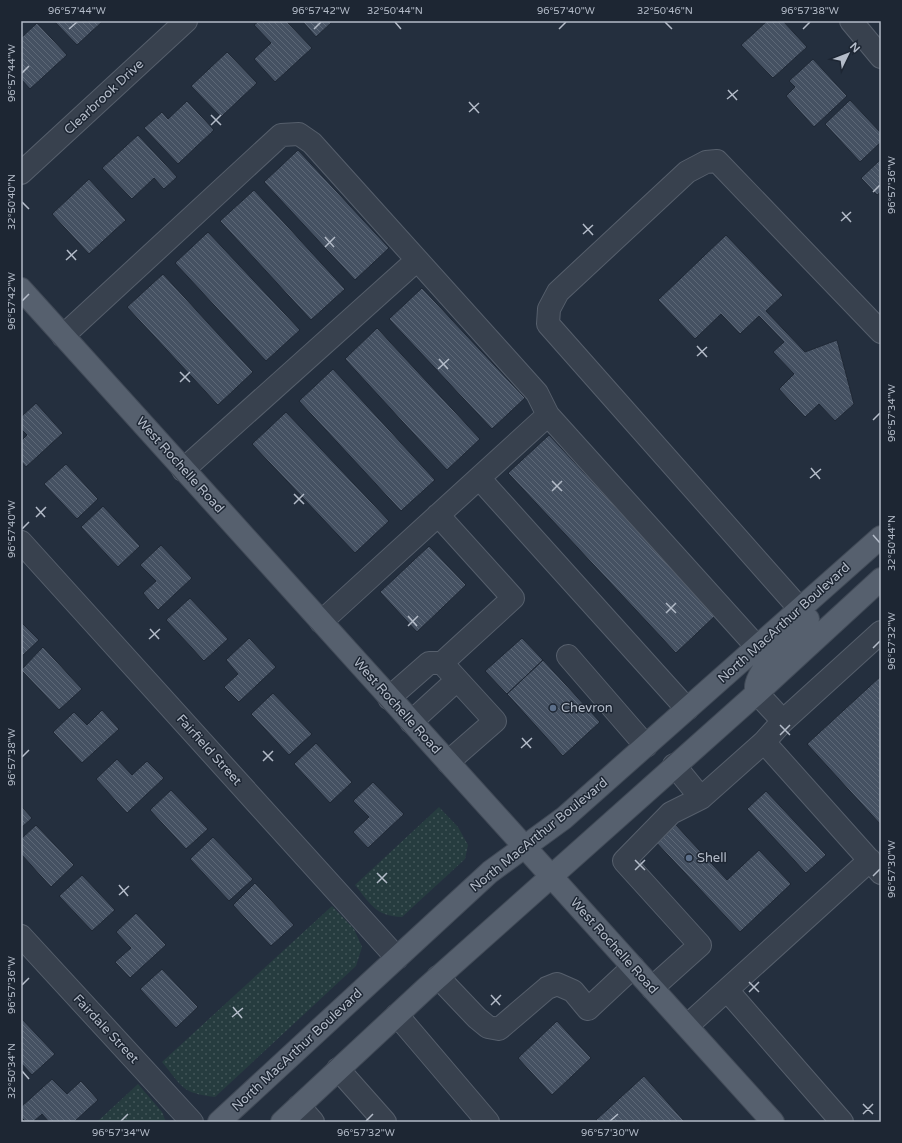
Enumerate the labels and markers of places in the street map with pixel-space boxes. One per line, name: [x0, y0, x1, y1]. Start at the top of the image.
place label: Chevron: [561, 700, 613, 716]
marker: Chevron: [548, 703, 558, 713]
place label: Shell: [697, 850, 727, 866]
marker: Shell: [684, 853, 694, 863]

